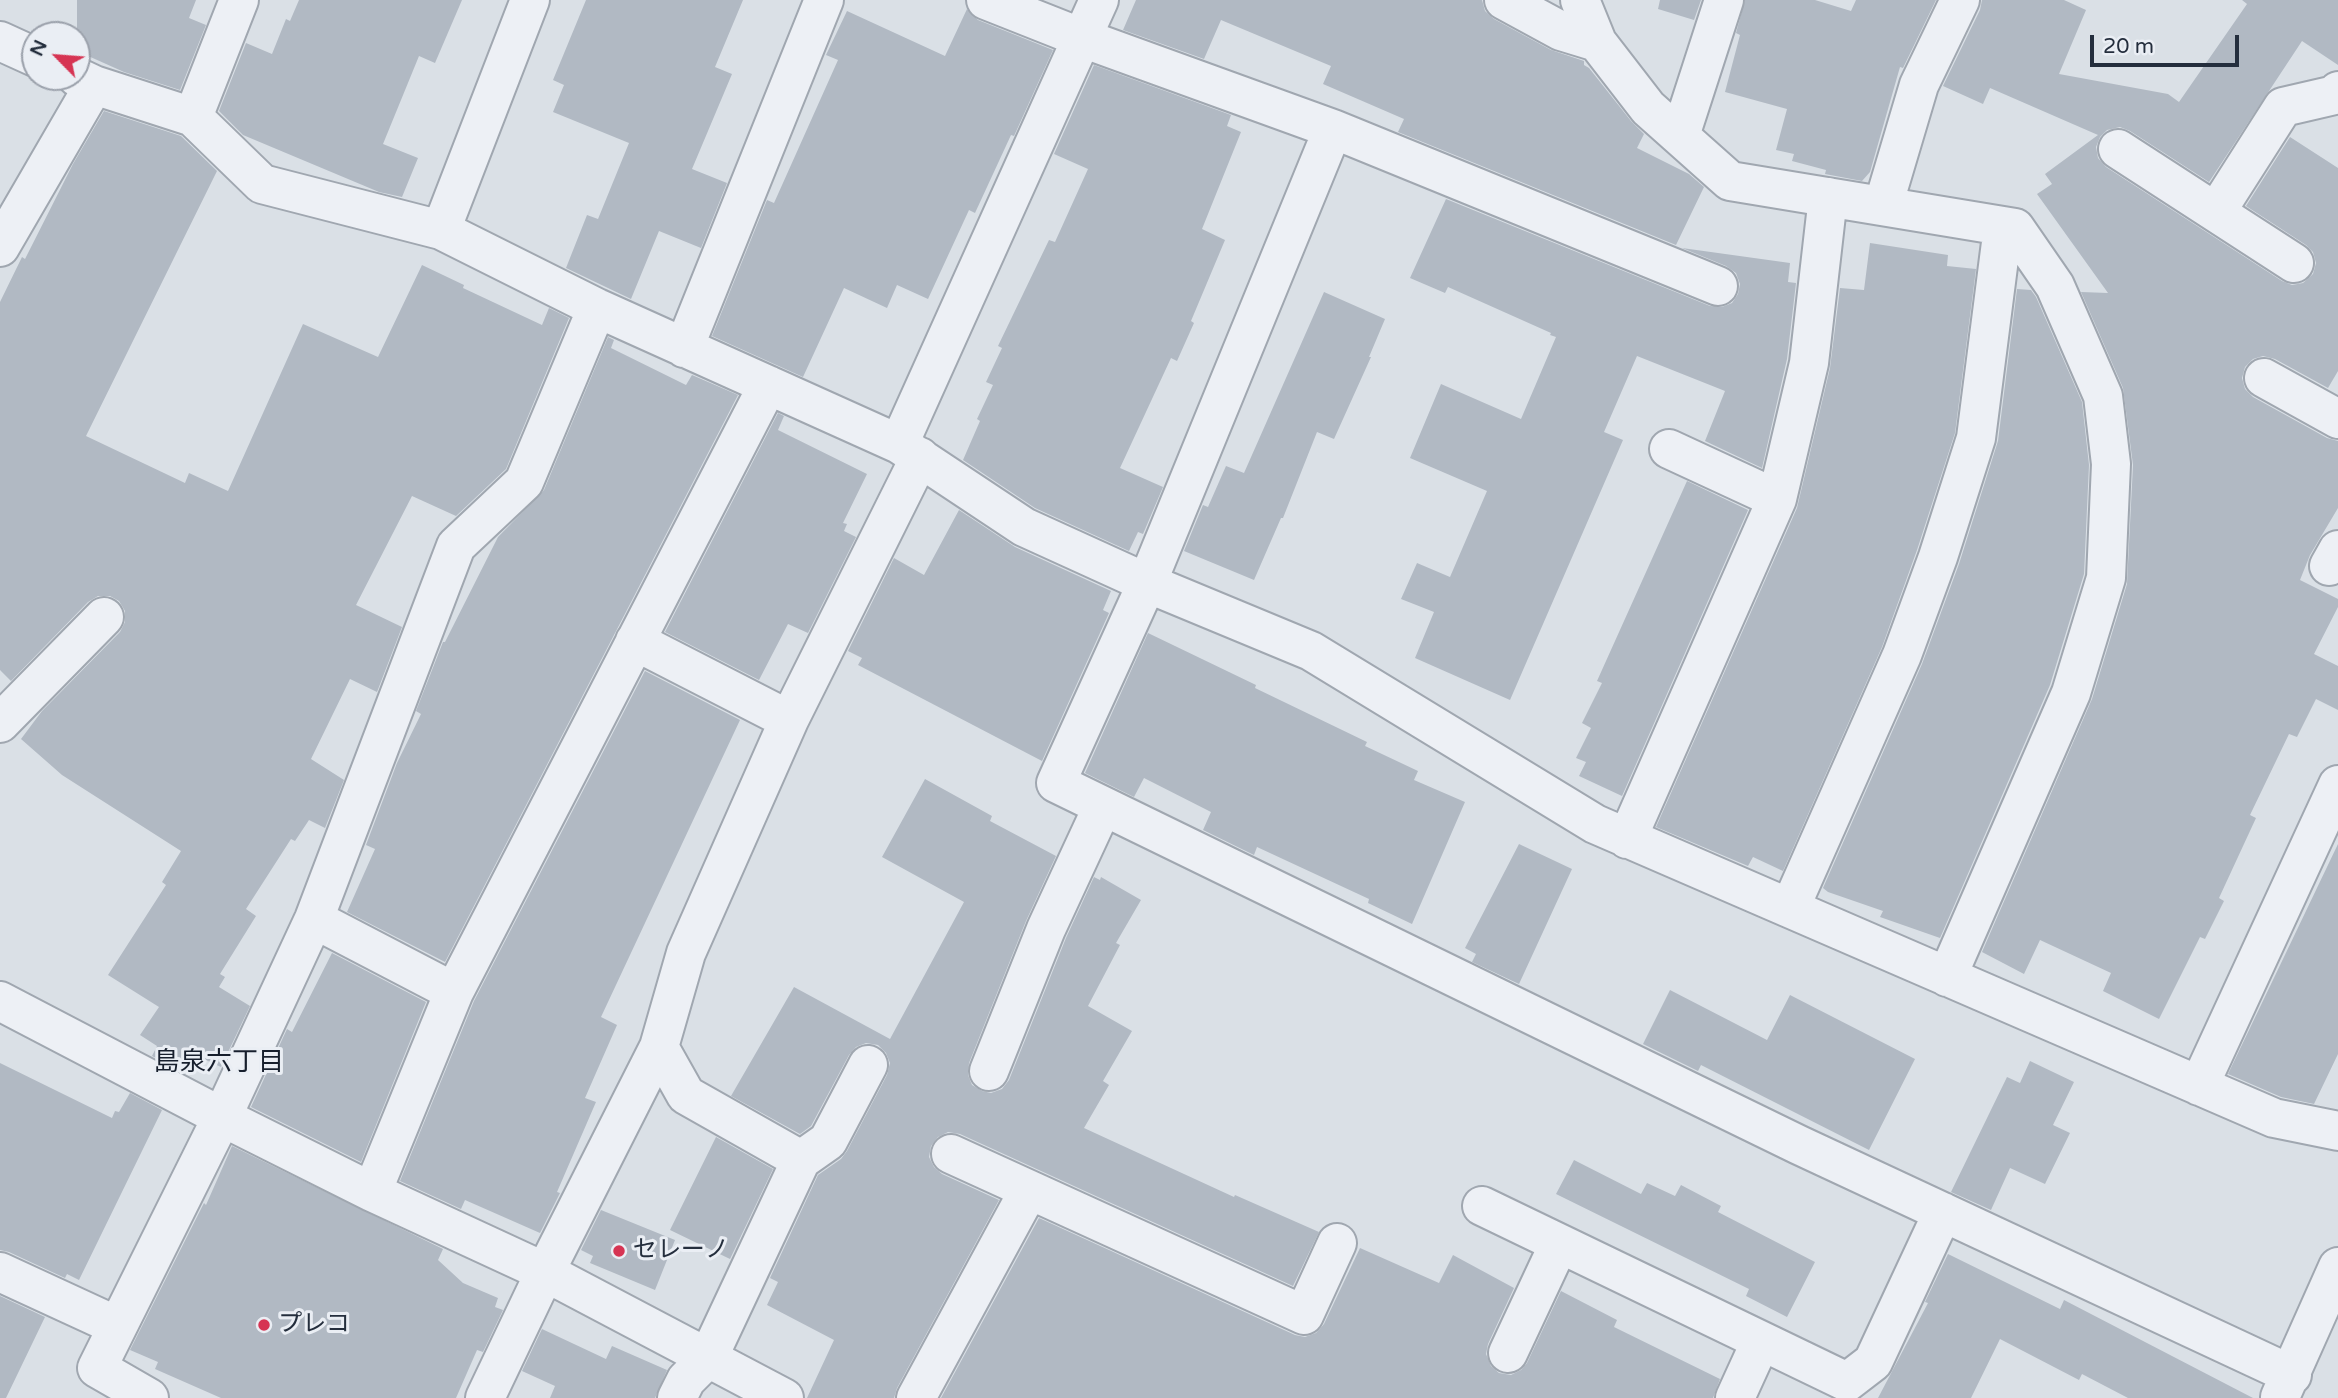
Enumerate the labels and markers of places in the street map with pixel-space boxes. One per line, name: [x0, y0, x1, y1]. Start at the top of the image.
place label: セレーノ: [633, 1237, 729, 1265]
marker: セレーノ: [611, 1243, 627, 1259]
place label: プレコ: [278, 1311, 350, 1339]
marker: プレコ: [256, 1317, 272, 1333]

